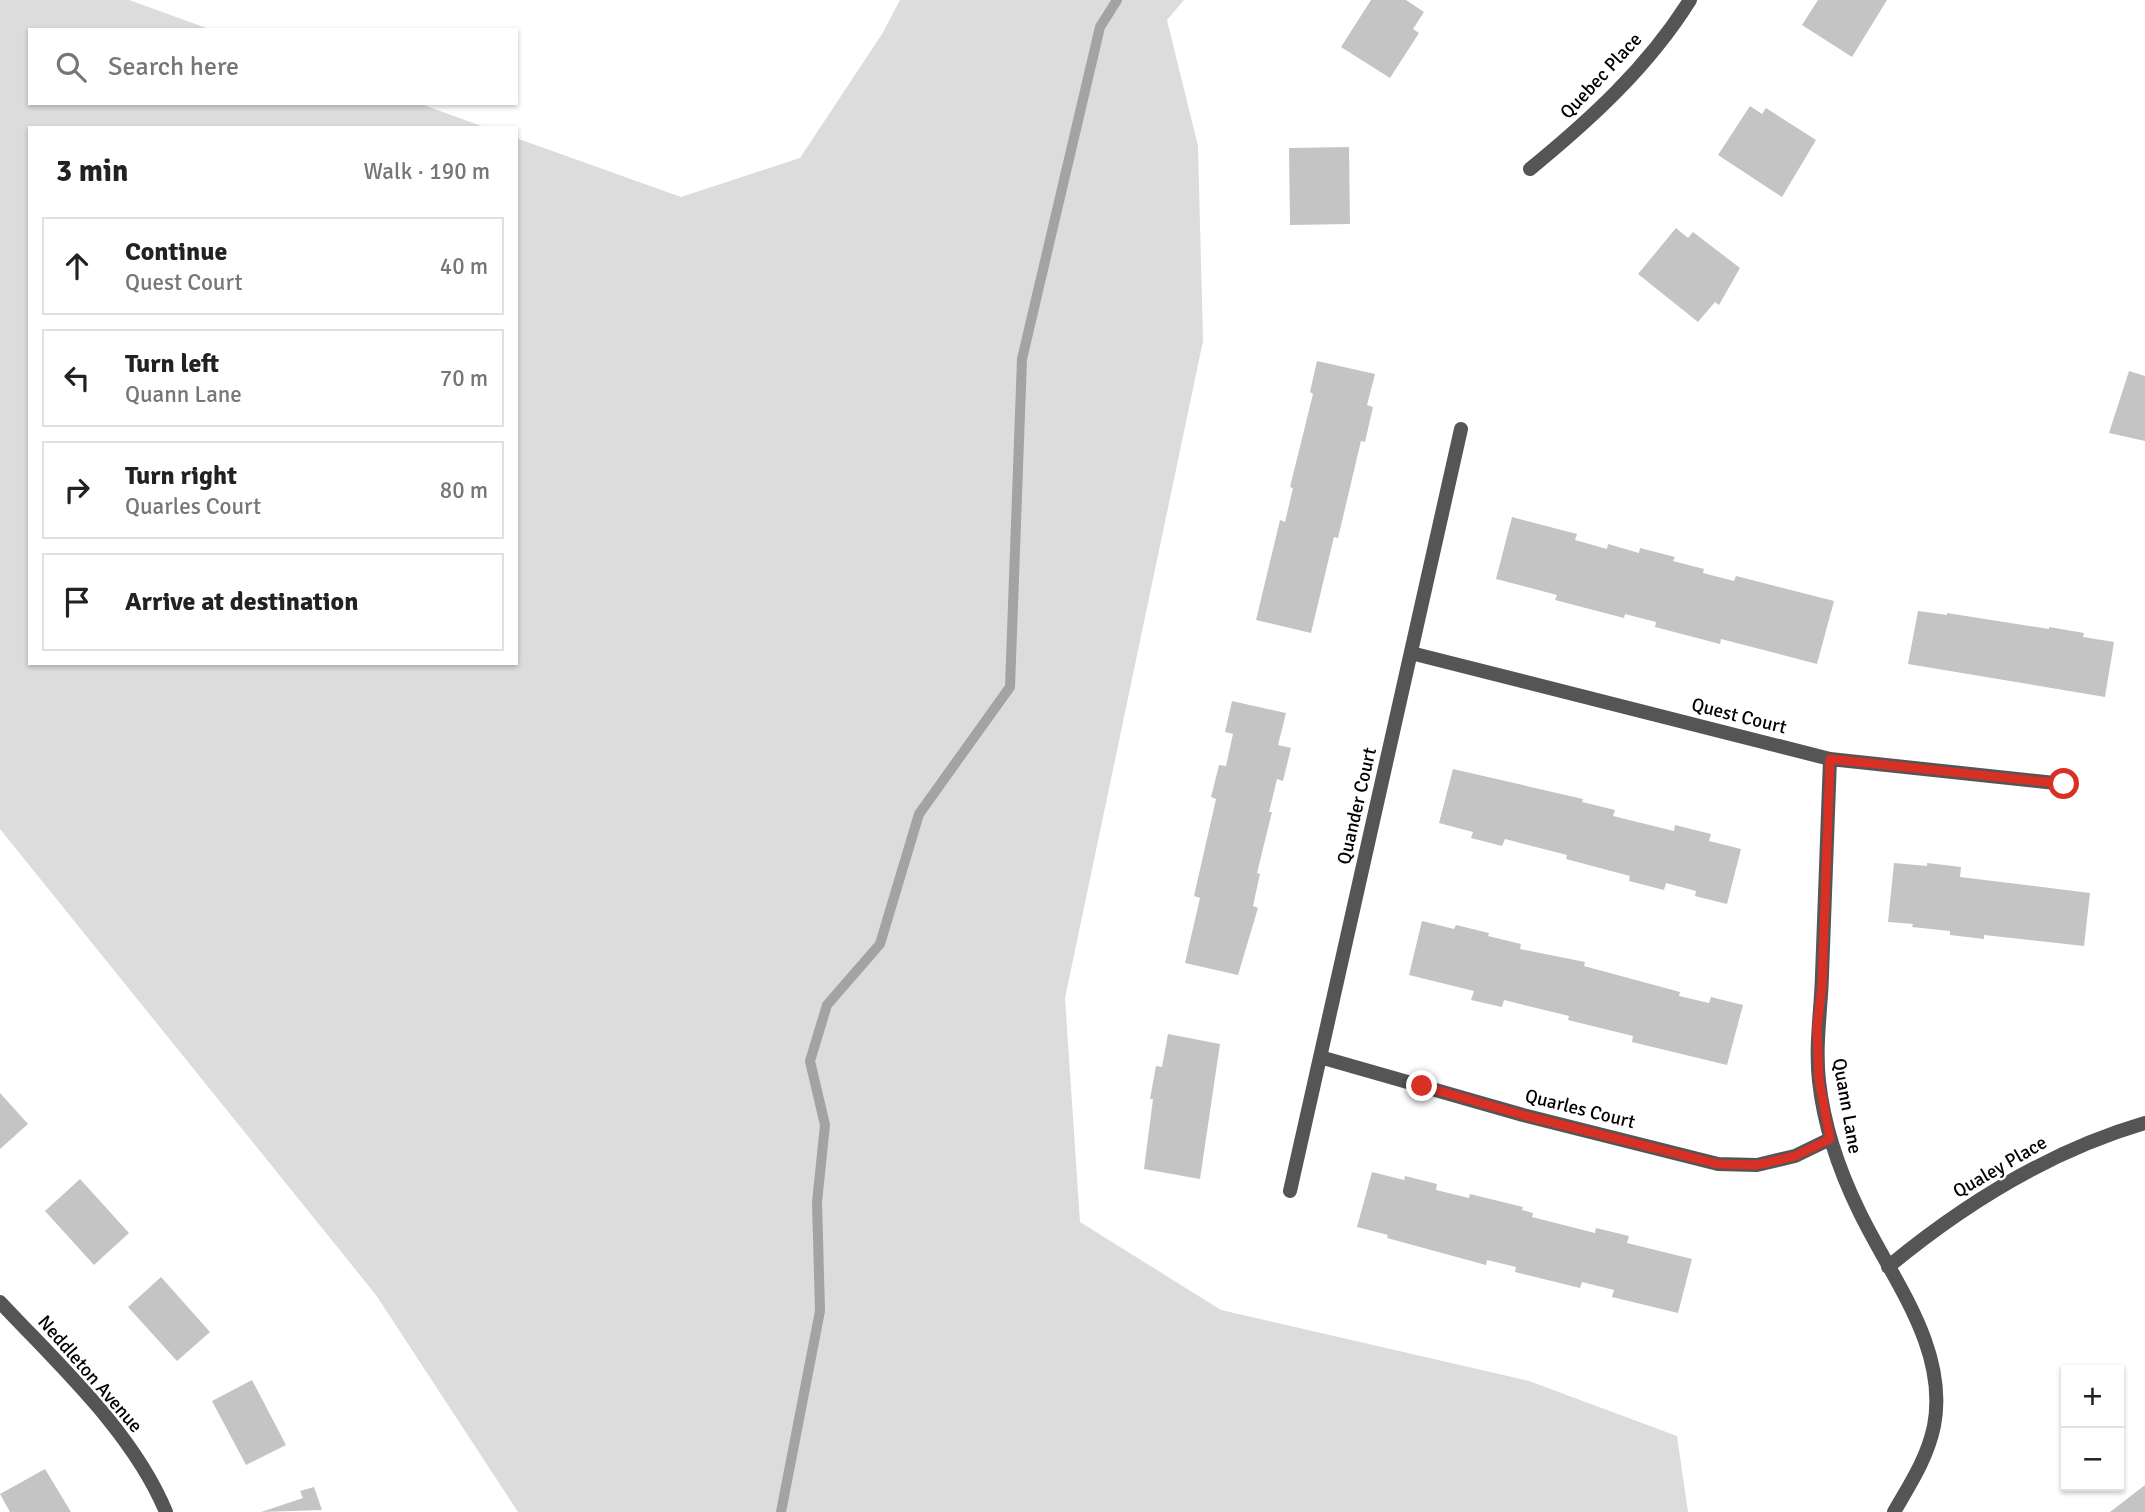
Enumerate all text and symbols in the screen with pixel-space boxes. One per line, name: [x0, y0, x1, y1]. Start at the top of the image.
search box: [28, 28, 518, 105]
street label: Quebec Place: [1555, 28, 1647, 124]
icon: search: [52, 48, 90, 86]
text: Search here: [108, 51, 239, 83]
text: 3 min: [56, 153, 128, 190]
text: Walk · 190 m: [364, 157, 490, 186]
text: Continue: [125, 236, 227, 268]
icon: ahead: [58, 247, 96, 285]
text: 40 m: [440, 252, 488, 281]
text: Quest Court: [125, 268, 242, 297]
text: Turn left: [125, 348, 219, 380]
icon: left: [58, 359, 96, 397]
text: 70 m: [440, 364, 488, 393]
text: Quann Lane: [125, 380, 242, 409]
text: Turn right: [125, 460, 237, 492]
icon: right: [58, 471, 96, 509]
text: 80 m: [440, 476, 488, 505]
text: Quarles Court: [125, 492, 261, 521]
icon: arrive: [58, 583, 96, 621]
text: Arrive at destination: [125, 586, 358, 618]
street label: Quest Court: [1689, 693, 1789, 739]
street label: Quander Court: [1332, 745, 1382, 867]
route start: [2048, 768, 2079, 799]
street label: Quann Lane: [1827, 1056, 1867, 1156]
route end: [1406, 1070, 1437, 1101]
street label: Quarles Court: [1523, 1084, 1638, 1134]
street label: Qualey Place: [1949, 1130, 2051, 1204]
street label: Neddleton Avenue: [32, 1310, 148, 1438]
map controls: [2061, 1365, 2124, 1491]
button: +: [2061, 1365, 2124, 1428]
button: −: [2061, 1428, 2124, 1491]

